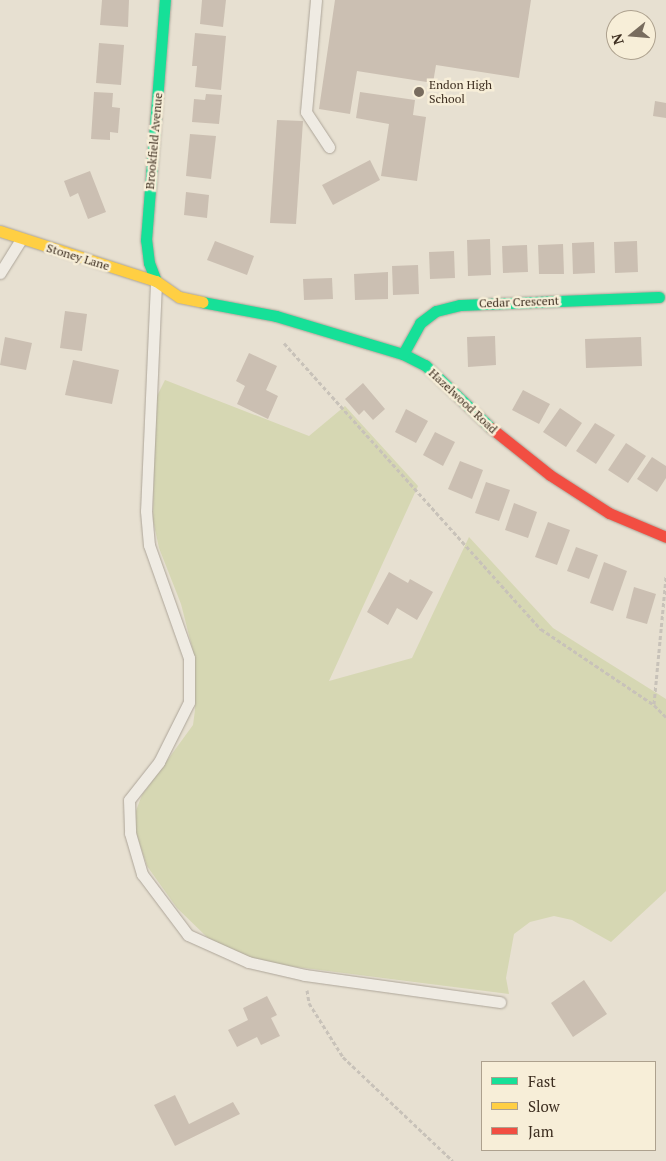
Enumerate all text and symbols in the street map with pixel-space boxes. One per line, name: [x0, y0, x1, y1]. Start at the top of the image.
north arrow: [606, 10, 656, 60]
text: N: [606, 31, 628, 47]
place label: Endon High School: [429, 78, 492, 106]
marker: Endon High School: [413, 86, 425, 98]
street label: Brookfield Avenue: [143, 92, 165, 190]
street label: Stoney Lane: [45, 241, 111, 273]
street label: Cedar Crescent: [479, 293, 559, 311]
street label: Hazelwood Road: [426, 366, 500, 436]
legend: [481, 1061, 656, 1151]
text: Fast: [528, 1071, 556, 1091]
text: Slow: [528, 1096, 560, 1116]
text: Jam: [528, 1121, 554, 1141]

